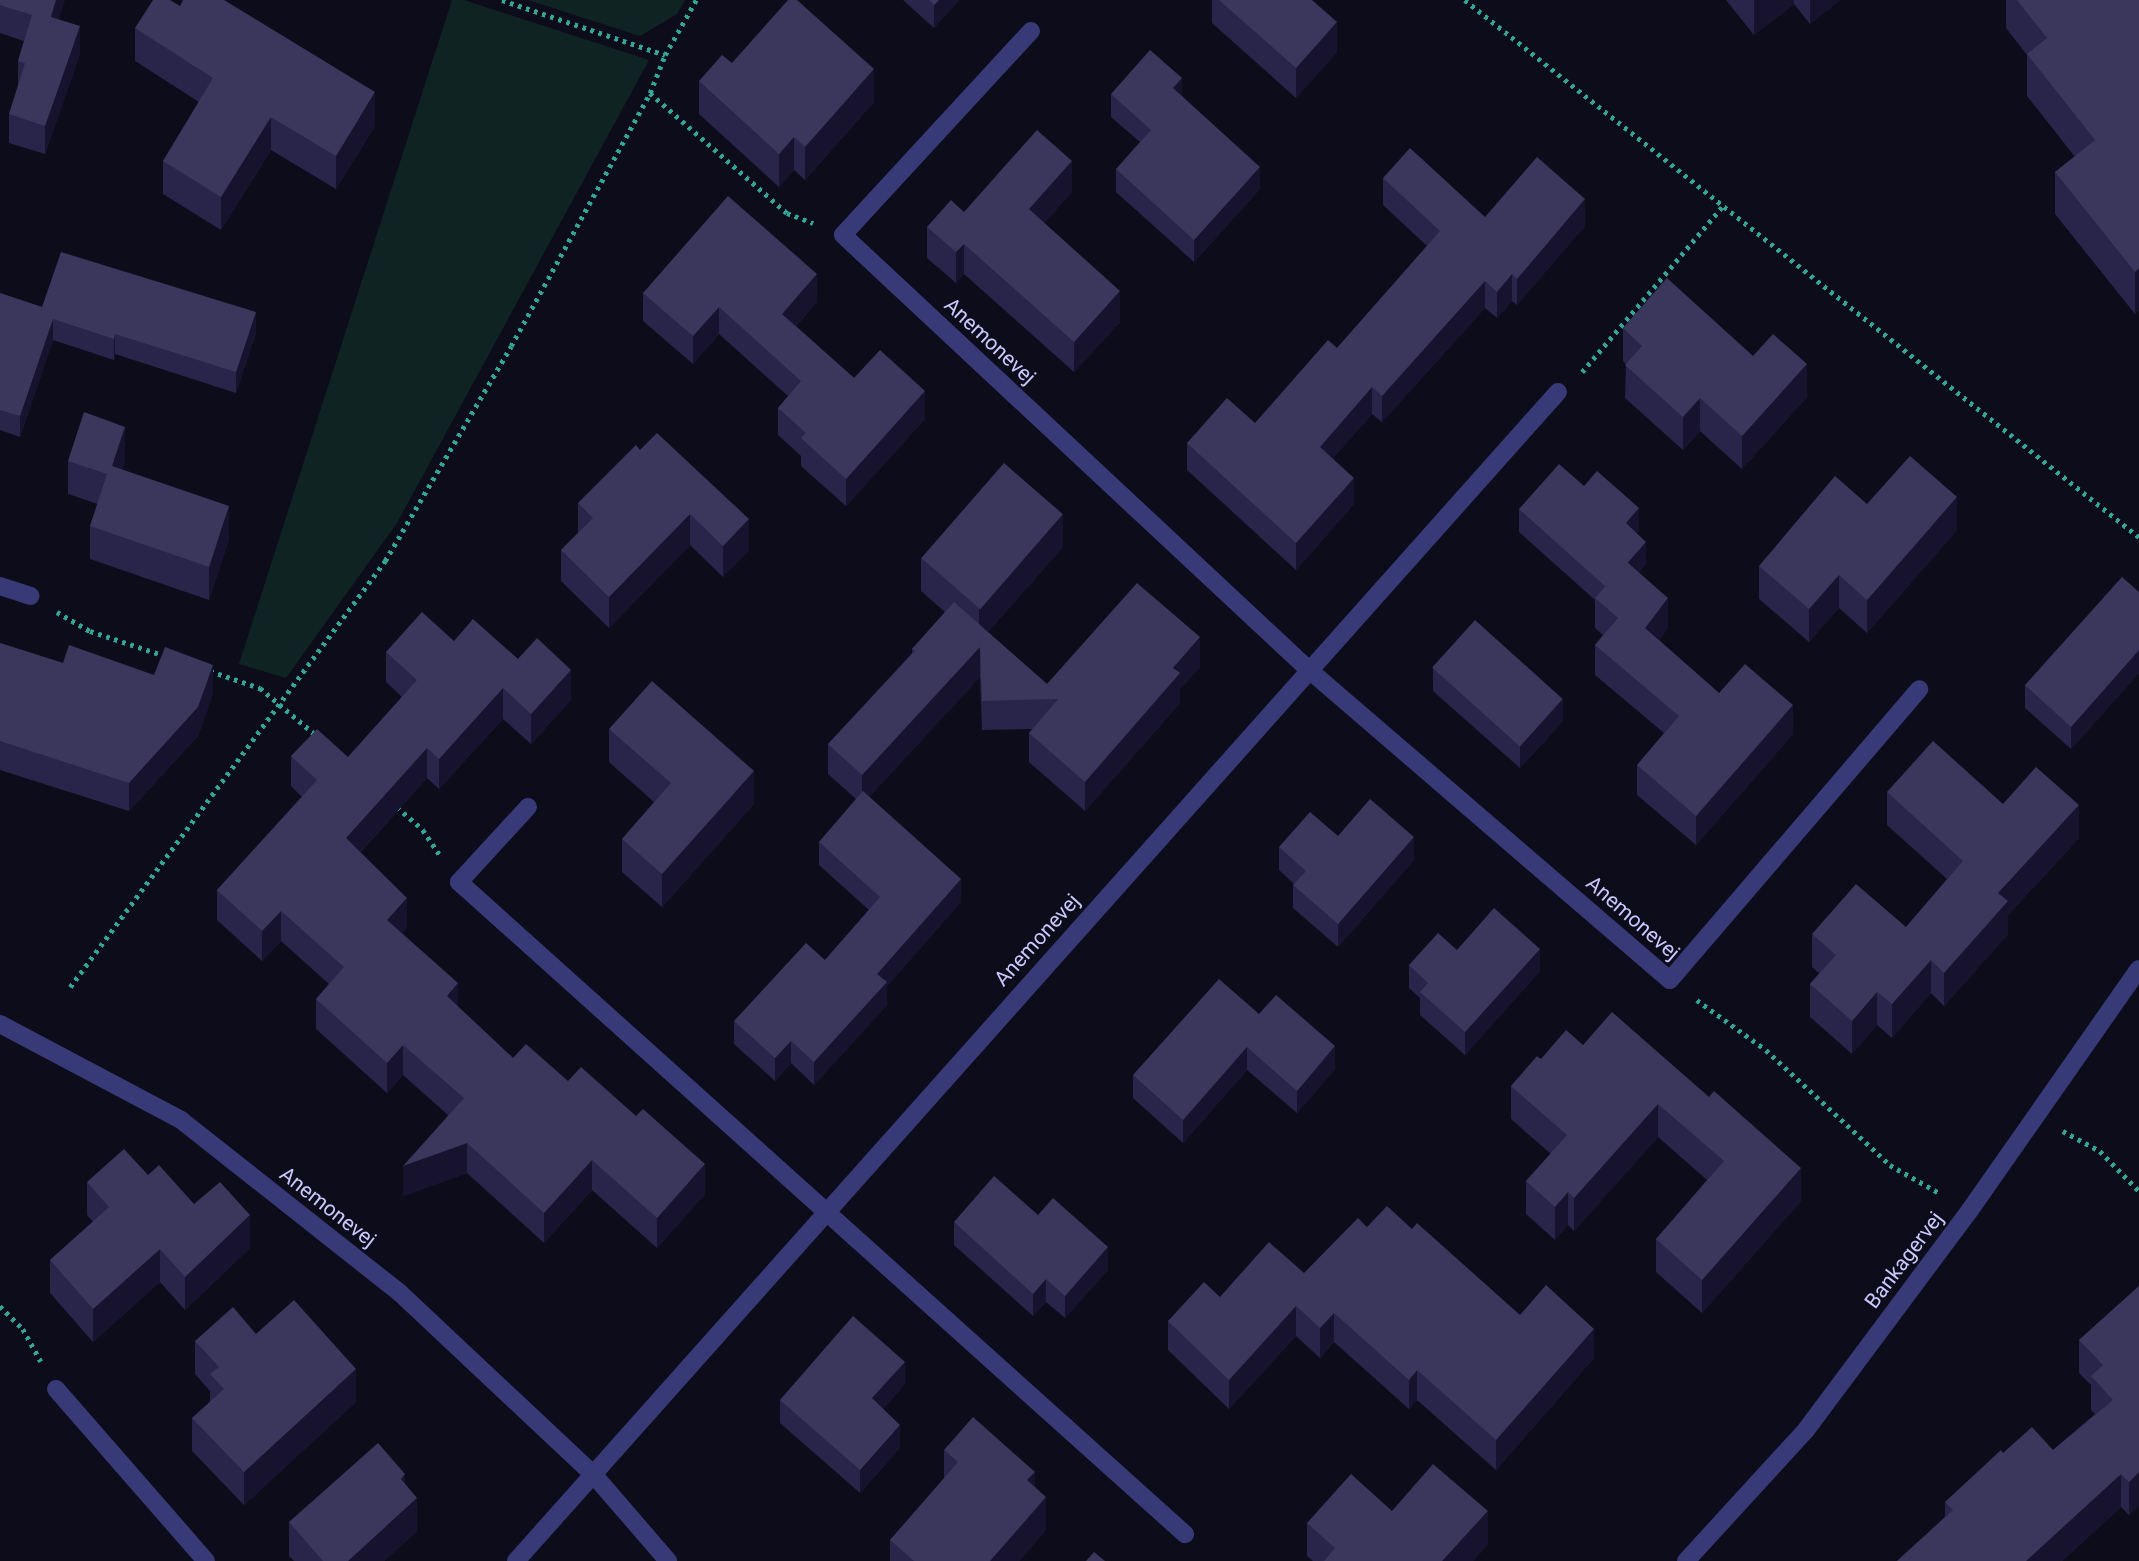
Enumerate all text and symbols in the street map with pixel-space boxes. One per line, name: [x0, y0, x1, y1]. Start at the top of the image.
street label: Anemonevej: [939, 292, 1041, 390]
street label: Anemonevej: [1581, 871, 1685, 965]
street label: Anemonevej: [989, 889, 1085, 991]
street label: Anemonevej: [275, 1161, 381, 1253]
street label: Bankagervej: [1859, 1207, 1949, 1313]

